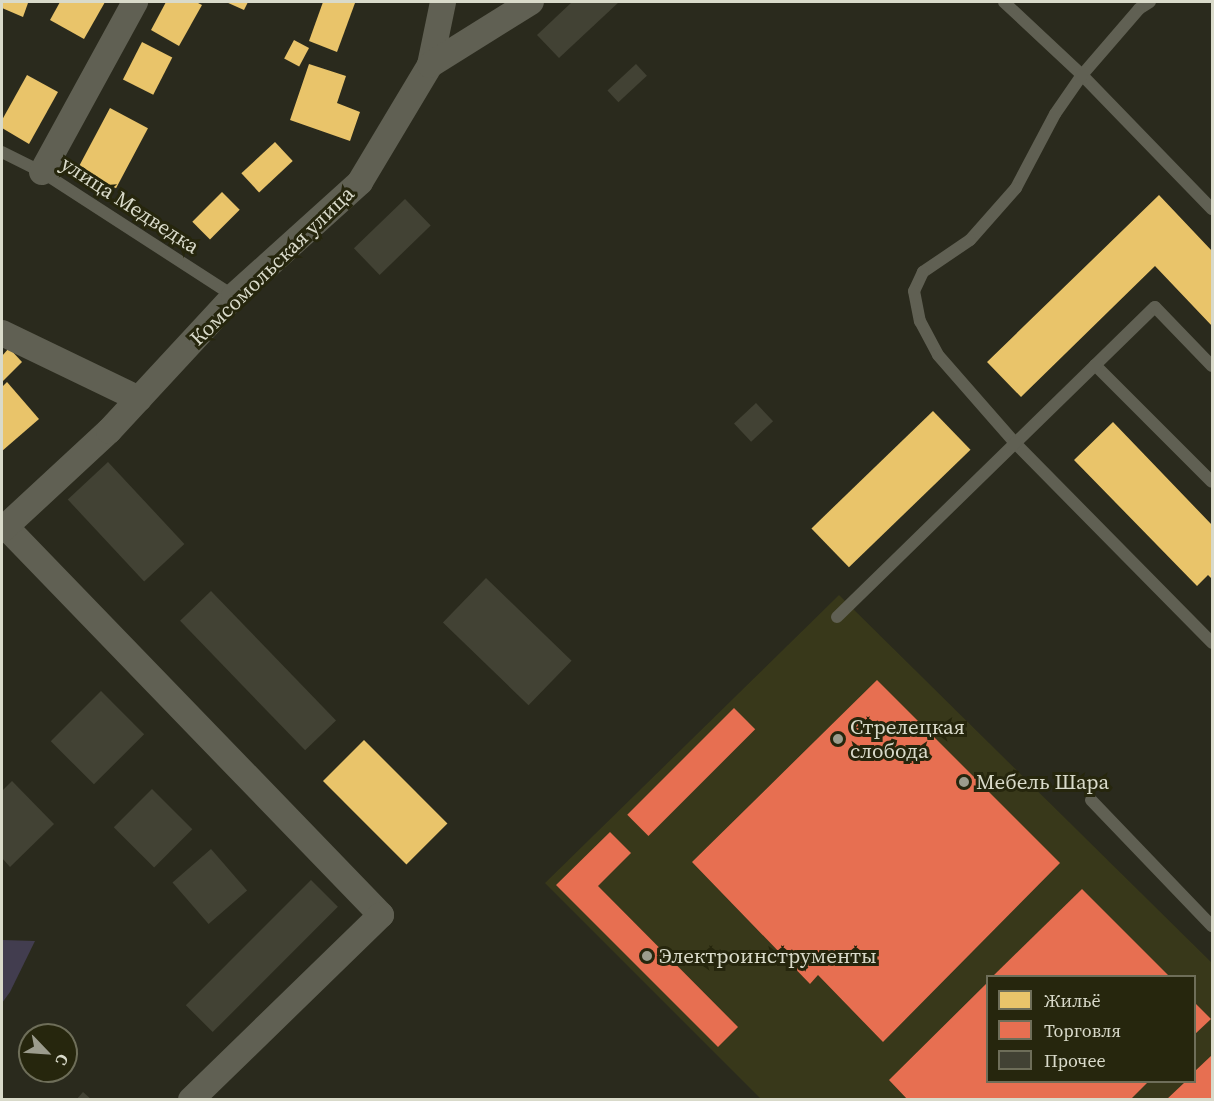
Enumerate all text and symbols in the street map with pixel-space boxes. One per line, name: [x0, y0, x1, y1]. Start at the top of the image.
street label: улица Медведка: [56, 151, 204, 259]
street label: Комсомольская улица: [185, 181, 359, 351]
place label: Стрелецкая слобода: [850, 714, 965, 764]
marker: Стрелецкая слобода: [831, 732, 845, 746]
place label: Мебель Шара: [976, 769, 1109, 795]
marker: Мебель Шара: [957, 775, 971, 789]
place label: Электроинструменты: [659, 943, 877, 969]
marker: Электроинструменты: [640, 949, 654, 963]
legend: [986, 975, 1196, 1083]
text: Жильё: [1044, 988, 1101, 1013]
text: Торговля: [1044, 1018, 1121, 1043]
north arrow: [18, 1023, 78, 1083]
text: Прочее: [1044, 1048, 1106, 1073]
text: С: [50, 1051, 75, 1069]

